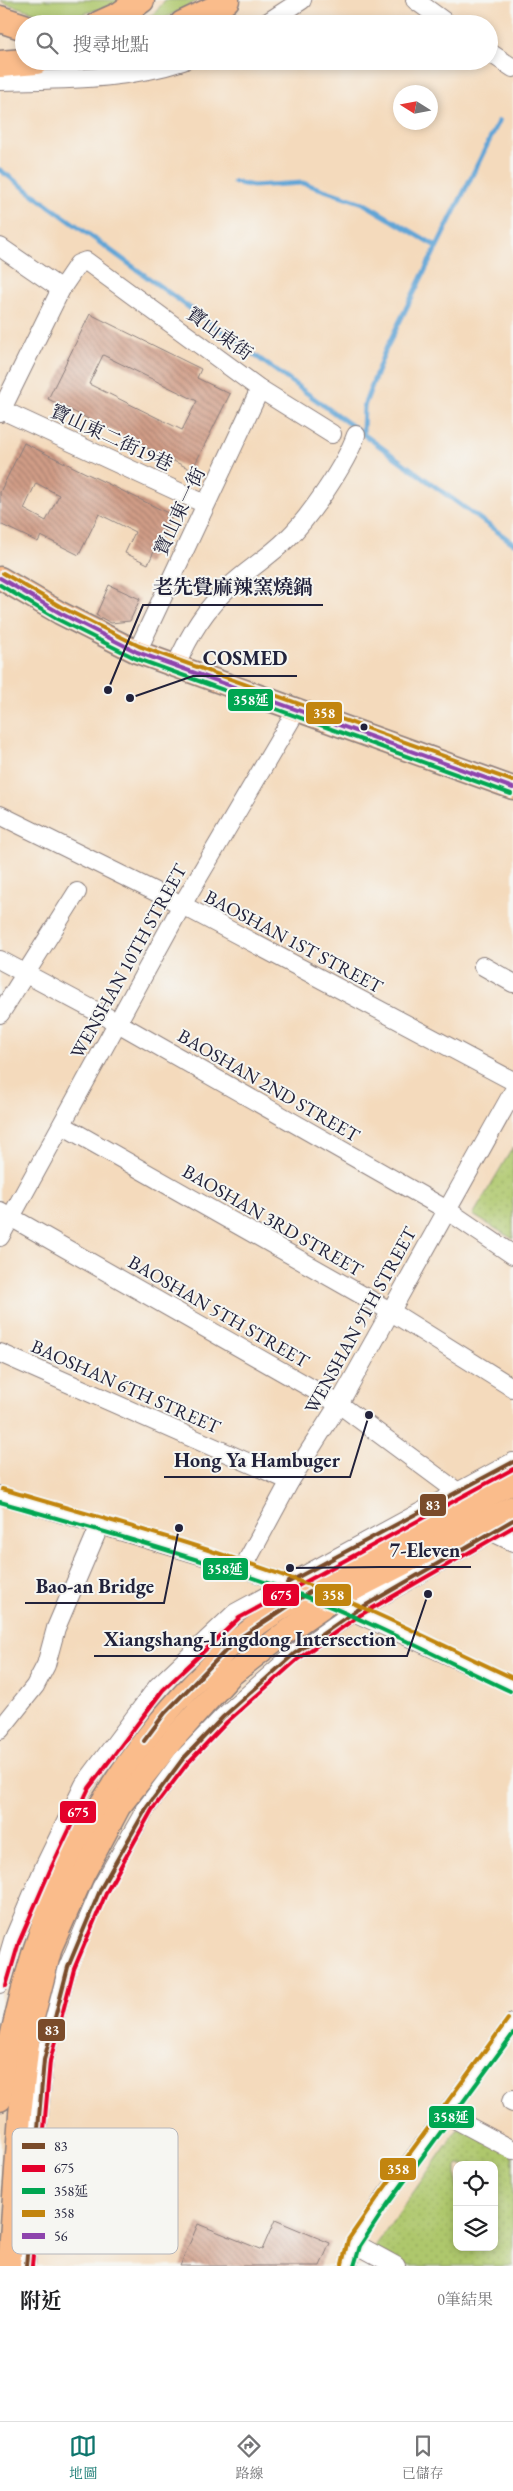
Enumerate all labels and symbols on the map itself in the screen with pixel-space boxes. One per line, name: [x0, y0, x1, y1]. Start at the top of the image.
north arrow: [393, 85, 438, 130]
street label: 寶山東街: [182, 301, 258, 366]
street label: 寶山東二街19巷: [47, 398, 177, 477]
street label: 寶山東一街: [148, 463, 211, 560]
callout: 老先覺麻辣窯燒鍋: [143, 570, 323, 605]
text: 老先覺麻辣窯燒鍋: [153, 574, 313, 600]
callout: COSMED: [193, 641, 297, 676]
text: COSMED: [203, 645, 287, 671]
line badge: 358延: [227, 688, 274, 712]
text: 358延: [233, 691, 269, 709]
line badge: 358: [305, 701, 343, 725]
text: 358: [313, 704, 335, 722]
unlabelled marker: [359, 722, 369, 732]
street label: WENSHAN 10TH STREET: [64, 859, 193, 1063]
street label: BAOSHAN 1ST STREET: [200, 884, 387, 999]
street label: BAOSHAN 2ND STREET: [173, 1023, 364, 1148]
street label: BAOSHAN 3RD STREET: [178, 1158, 368, 1283]
street label: WENSHAN 9TH STREET: [299, 1222, 422, 1418]
street label: BAOSHAN 5TH STREET: [124, 1249, 314, 1374]
street label: BAOSHAN 6TH STREET: [27, 1333, 225, 1440]
callout: Hong Ya Hambuger: [164, 1442, 350, 1477]
text: Hong Ya Hambuger: [174, 1447, 341, 1473]
line badge: 83: [419, 1493, 447, 1517]
text: 83: [426, 1496, 440, 1514]
callout: 7-Eleven: [380, 1532, 471, 1567]
text: 7-Eleven: [390, 1537, 460, 1563]
line badge: 358延: [202, 1557, 249, 1581]
text: 358延: [207, 1560, 243, 1578]
callout: Bao-an Bridge: [25, 1568, 164, 1603]
text: Bao-an Bridge: [36, 1573, 154, 1599]
line badge: 675: [262, 1583, 300, 1607]
line badge: 358: [314, 1583, 352, 1607]
text: 675: [270, 1586, 292, 1604]
text: 358: [322, 1586, 344, 1604]
callout: Xiangshang-Lingdong Intersection: [94, 1621, 407, 1656]
text: Xiangshang-Lingdong Intersection: [103, 1626, 396, 1652]
line badge: 675: [59, 1800, 97, 1824]
text: 675: [67, 1803, 89, 1821]
line badge: 83: [37, 2018, 66, 2042]
text: 83: [45, 2021, 59, 2039]
line badge: 358延: [428, 2105, 475, 2129]
text: 358延: [433, 2108, 469, 2126]
legend: [12, 2128, 178, 2254]
text: 83: [54, 2137, 68, 2155]
line badge: 358: [379, 2157, 417, 2181]
text: 675: [54, 2159, 74, 2177]
text: 358: [387, 2160, 409, 2178]
text: 358延: [54, 2182, 88, 2200]
text: 358: [54, 2204, 74, 2222]
text: 56: [54, 2227, 68, 2245]

